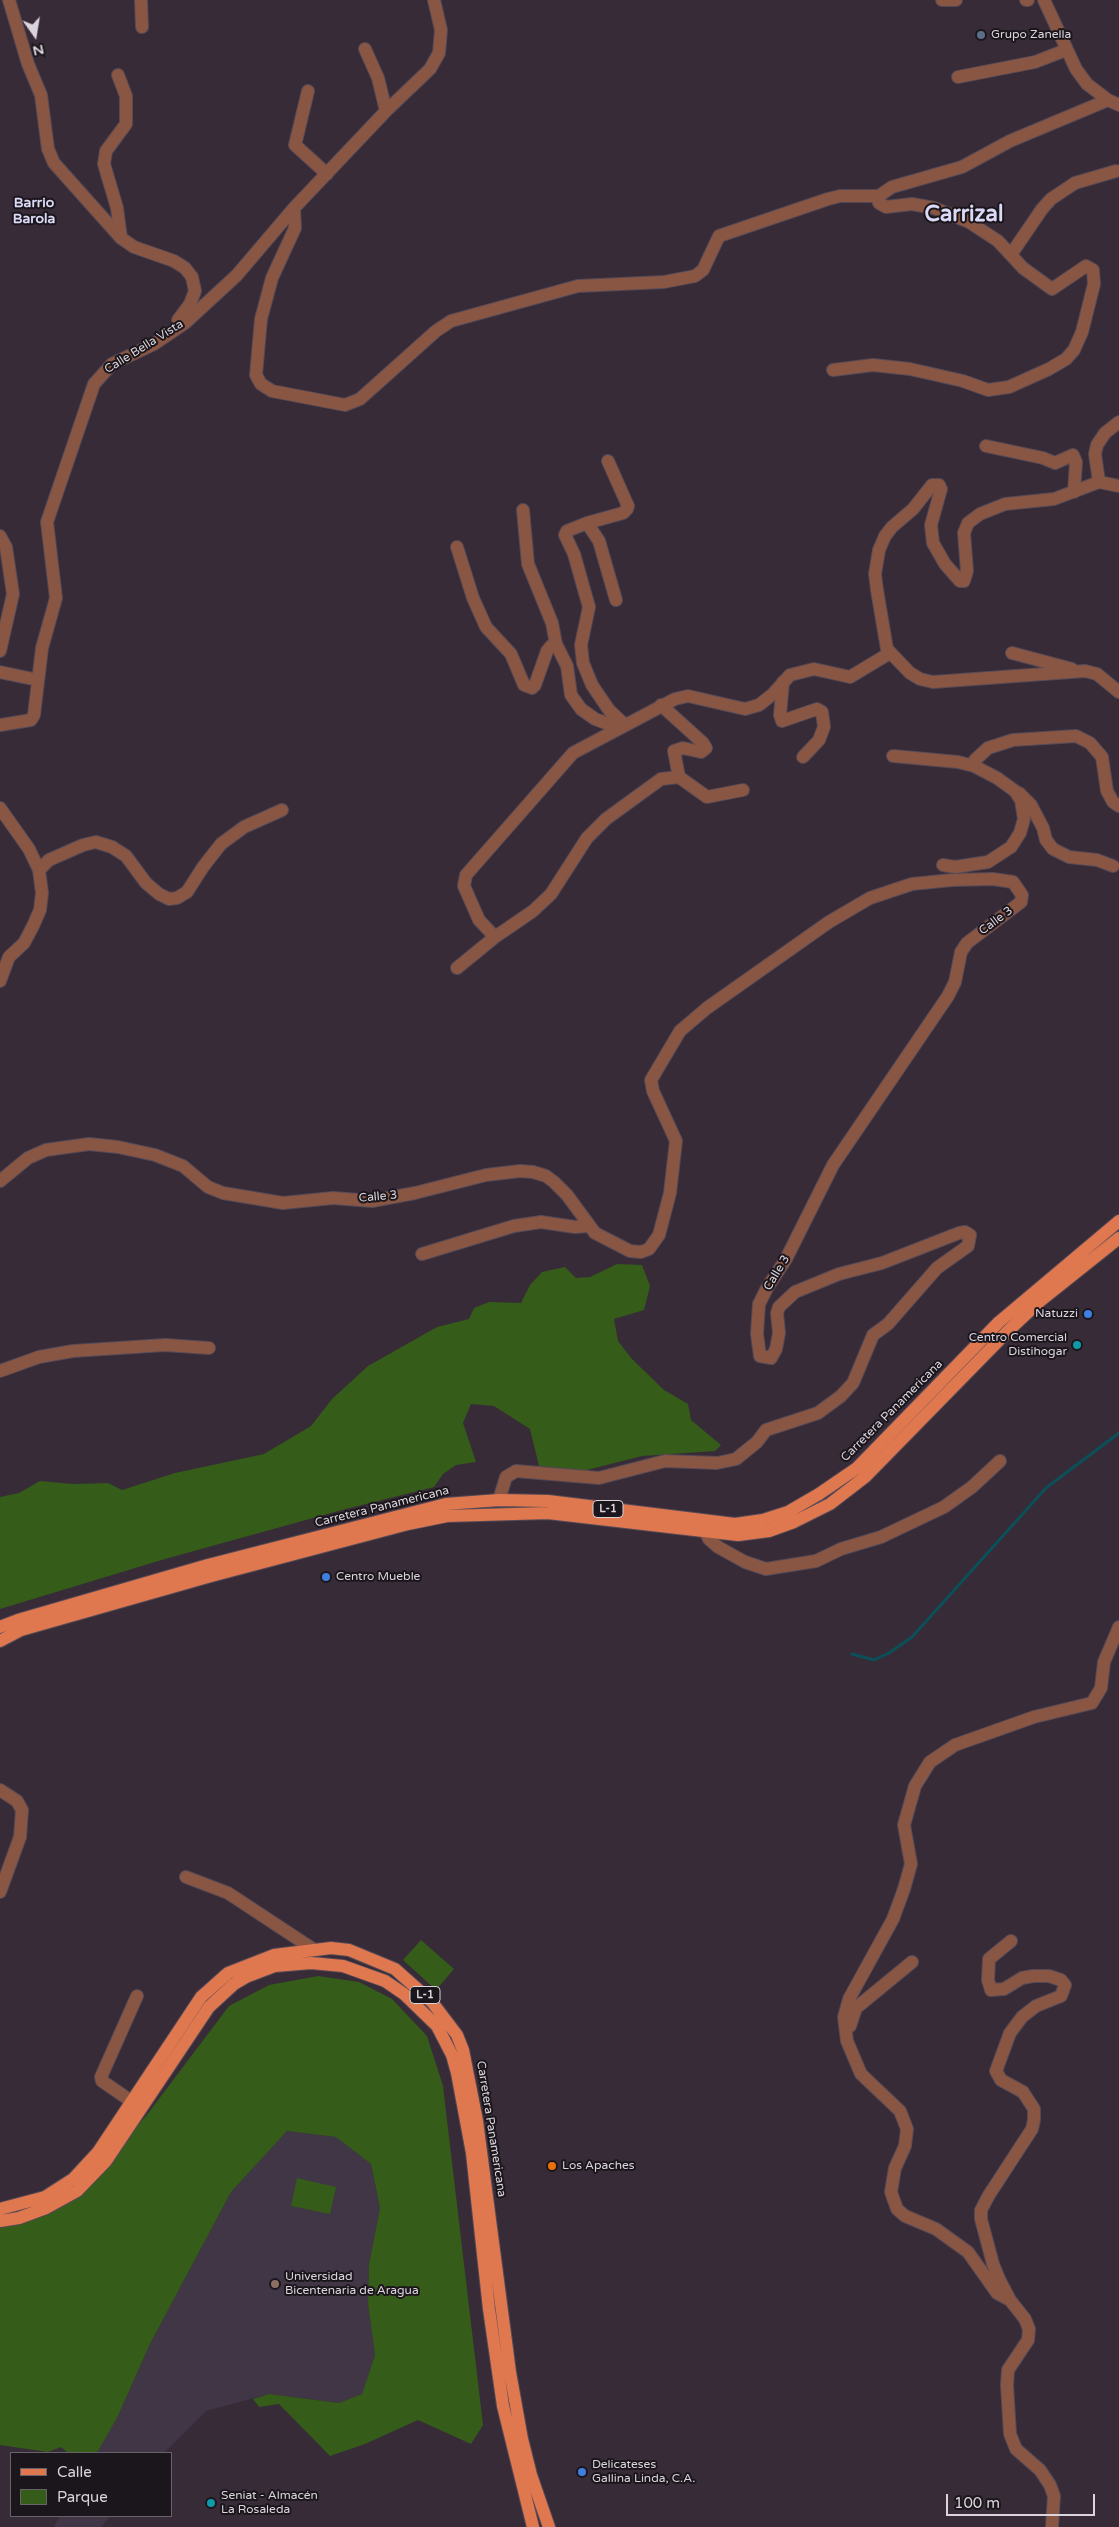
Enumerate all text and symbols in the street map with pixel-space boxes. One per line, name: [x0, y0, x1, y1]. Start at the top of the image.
north arrow: [10, 10, 60, 60]
place label: Grupo Zanella: [991, 28, 1071, 42]
marker: Grupo Zanella: [975, 29, 987, 41]
text: N: [31, 41, 46, 60]
district label: Barrio Barola: [13, 195, 55, 228]
district label: Carrizal: [925, 202, 1003, 228]
street label: Calle Bella Vista: [102, 317, 186, 377]
street label: Calle 3: [976, 904, 1016, 938]
street label: Calle 3: [358, 1188, 398, 1206]
street label: Calle 3: [761, 1253, 793, 1293]
place label: Natuzzi: [1035, 1307, 1078, 1321]
marker: Natuzzi: [1082, 1308, 1094, 1320]
place label: Centro Comercial Distihogar: [969, 1331, 1067, 1359]
marker: Centro Comercial Distihogar: [1071, 1339, 1083, 1351]
street label: Carretera Panamericana: [838, 1357, 946, 1465]
street label: Carretera Panamericana: [313, 1483, 451, 1531]
road number: L-1: [593, 1500, 623, 1518]
place label: Centro Mueble: [336, 1570, 420, 1584]
marker: Centro Mueble: [320, 1571, 332, 1583]
road number: L-1: [410, 1986, 440, 2004]
street label: Carretera Panamericana: [473, 2060, 509, 2198]
place label: Los Apaches: [562, 2159, 635, 2173]
marker: Los Apaches: [546, 2160, 558, 2172]
place label: Universidad Bicentenaria de Aragua: [285, 2270, 419, 2298]
marker: Universidad Bicentenaria de Aragua: [269, 2278, 281, 2290]
legend: [10, 2452, 172, 2517]
place label: Delicateses Gallina Linda, C.A.: [592, 2458, 695, 2486]
text: Calle: [57, 2463, 92, 2481]
marker: Delicateses Gallina Linda, C.A.: [576, 2466, 588, 2478]
scale bar: [949, 2484, 1098, 2516]
text: Parque: [57, 2488, 108, 2506]
place label: Seniat - Almacén La Rosaleda: [221, 2489, 318, 2517]
text: 100 m: [954, 2494, 1000, 2512]
marker: Seniat - Almacén La Rosaleda: [205, 2497, 217, 2509]

